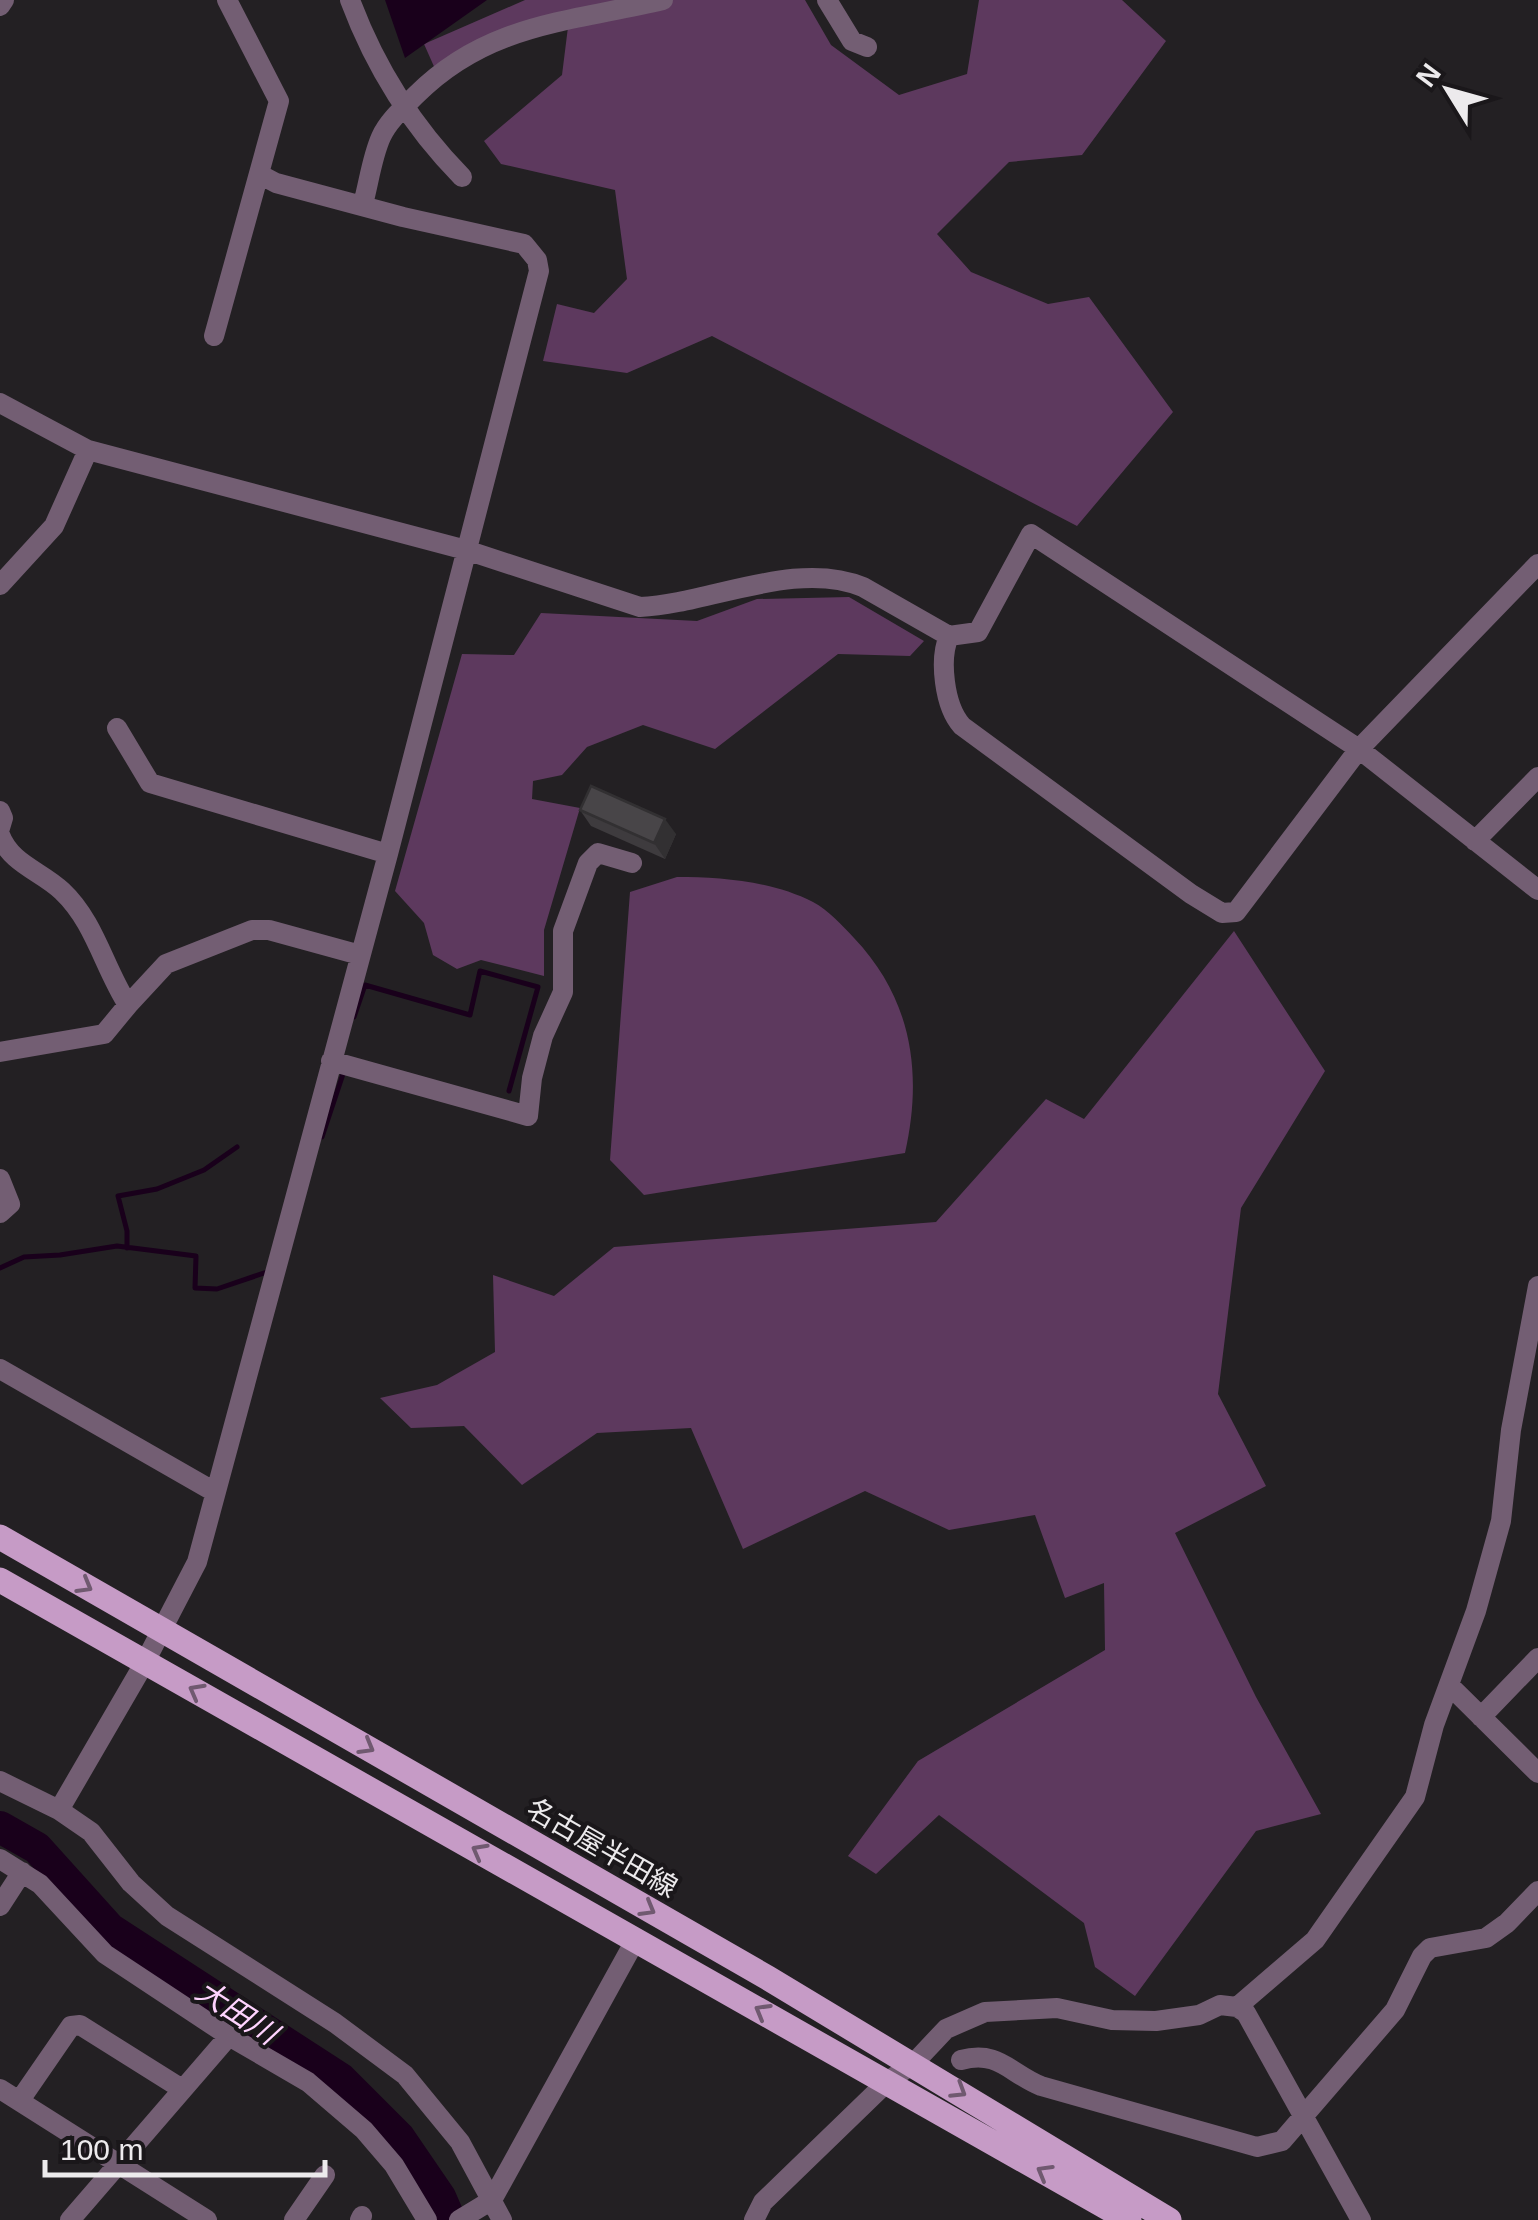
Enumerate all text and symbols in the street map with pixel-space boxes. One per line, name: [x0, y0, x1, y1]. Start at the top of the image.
north arrow: [1398, 40, 1498, 140]
text: N: [1410, 58, 1447, 93]
one-way arrow: [74, 1573, 92, 1593]
one-way arrow: [189, 1684, 207, 1703]
one-way arrow: [356, 1735, 374, 1754]
street label: 名古屋半田線: [521, 1793, 683, 1903]
one-way arrow: [472, 1843, 490, 1863]
one-way arrow: [638, 1897, 656, 1916]
water label: 大田川: [190, 1974, 286, 2052]
one-way arrow: [755, 2003, 773, 2023]
one-way arrow: [948, 2079, 966, 2098]
scale bar: [45, 2115, 325, 2177]
text: 100 m: [60, 2133, 143, 2166]
one-way arrow: [1037, 2165, 1055, 2184]

